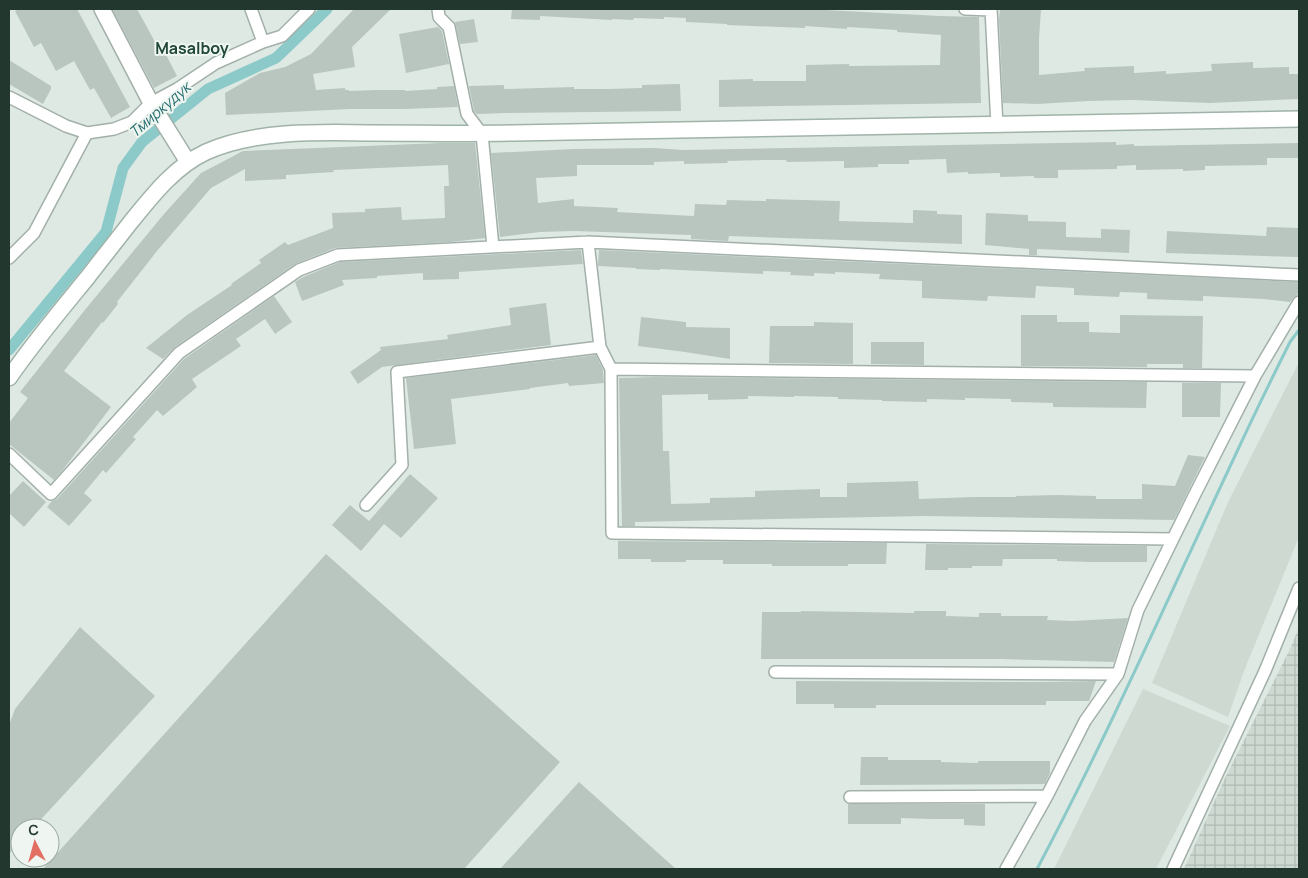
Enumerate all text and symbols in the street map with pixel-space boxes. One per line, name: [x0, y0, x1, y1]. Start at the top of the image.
district label: Masalboy: [155, 37, 229, 59]
water label: Тмиркудук: [124, 75, 197, 142]
north arrow: [10, 818, 60, 868]
text: С: [27, 820, 40, 840]

